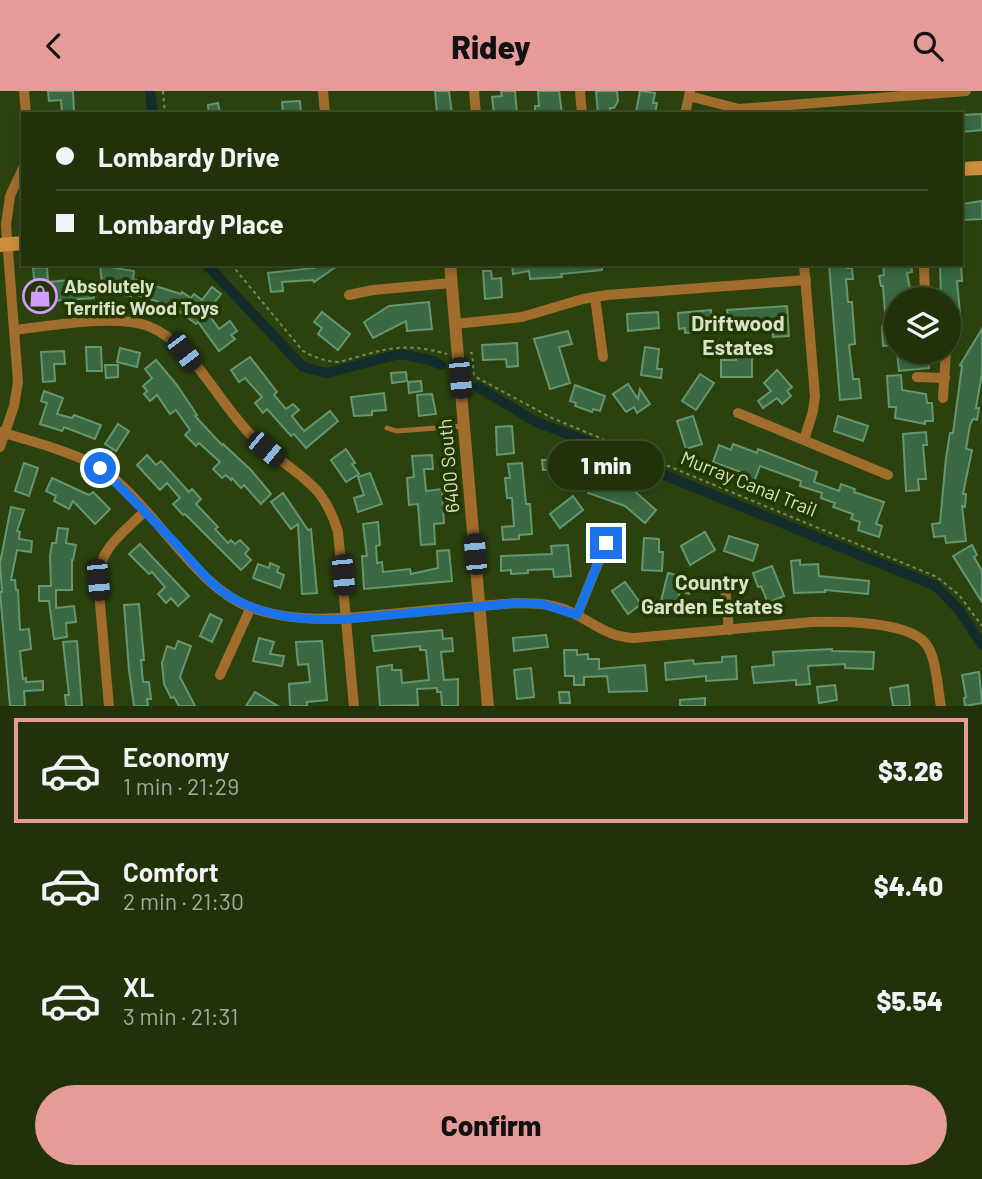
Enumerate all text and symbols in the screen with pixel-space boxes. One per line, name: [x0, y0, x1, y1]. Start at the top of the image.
icon: back: [35, 27, 73, 65]
text: Ridey: [451, 27, 531, 65]
icon: search: [909, 27, 947, 65]
text: Lombardy Drive: [98, 141, 280, 172]
text: Lombardy Place: [98, 208, 284, 239]
place label: Absolutely Terrific Wood Toys: [64, 274, 219, 319]
shop icon: Absolutely Terrific Wood Toys: [21, 277, 59, 315]
map controls: [884, 287, 961, 364]
button: layers: [884, 287, 961, 364]
district label: Driftwood Estates: [691, 310, 785, 359]
car: [163, 329, 206, 375]
car: [448, 356, 473, 400]
street label: 6400 South: [432, 418, 464, 514]
car: [244, 427, 289, 471]
callout: 1 min: [548, 441, 664, 491]
street label: Murray Canal Trail: [678, 445, 820, 521]
text: 1 min: [581, 451, 631, 479]
route start: [84, 452, 116, 484]
route end: [590, 527, 622, 559]
car: [463, 532, 488, 576]
car: [331, 553, 356, 597]
car: [86, 558, 111, 602]
district label: Country Garden Estates: [641, 569, 783, 618]
icon: car: [39, 739, 102, 802]
text: Economy: [123, 741, 229, 772]
text: $3.26: [878, 755, 943, 786]
text: 1 min · 21:29: [123, 772, 239, 800]
icon: car: [39, 854, 102, 917]
text: Comfort: [123, 856, 219, 887]
text: $4.40: [874, 870, 943, 901]
text: 2 min · 21:30: [123, 887, 244, 915]
icon: car: [39, 969, 102, 1032]
text: XL: [123, 971, 154, 1002]
text: $5.54: [876, 985, 943, 1016]
text: 3 min · 21:31: [123, 1002, 238, 1030]
button: Confirm: [35, 1085, 947, 1165]

